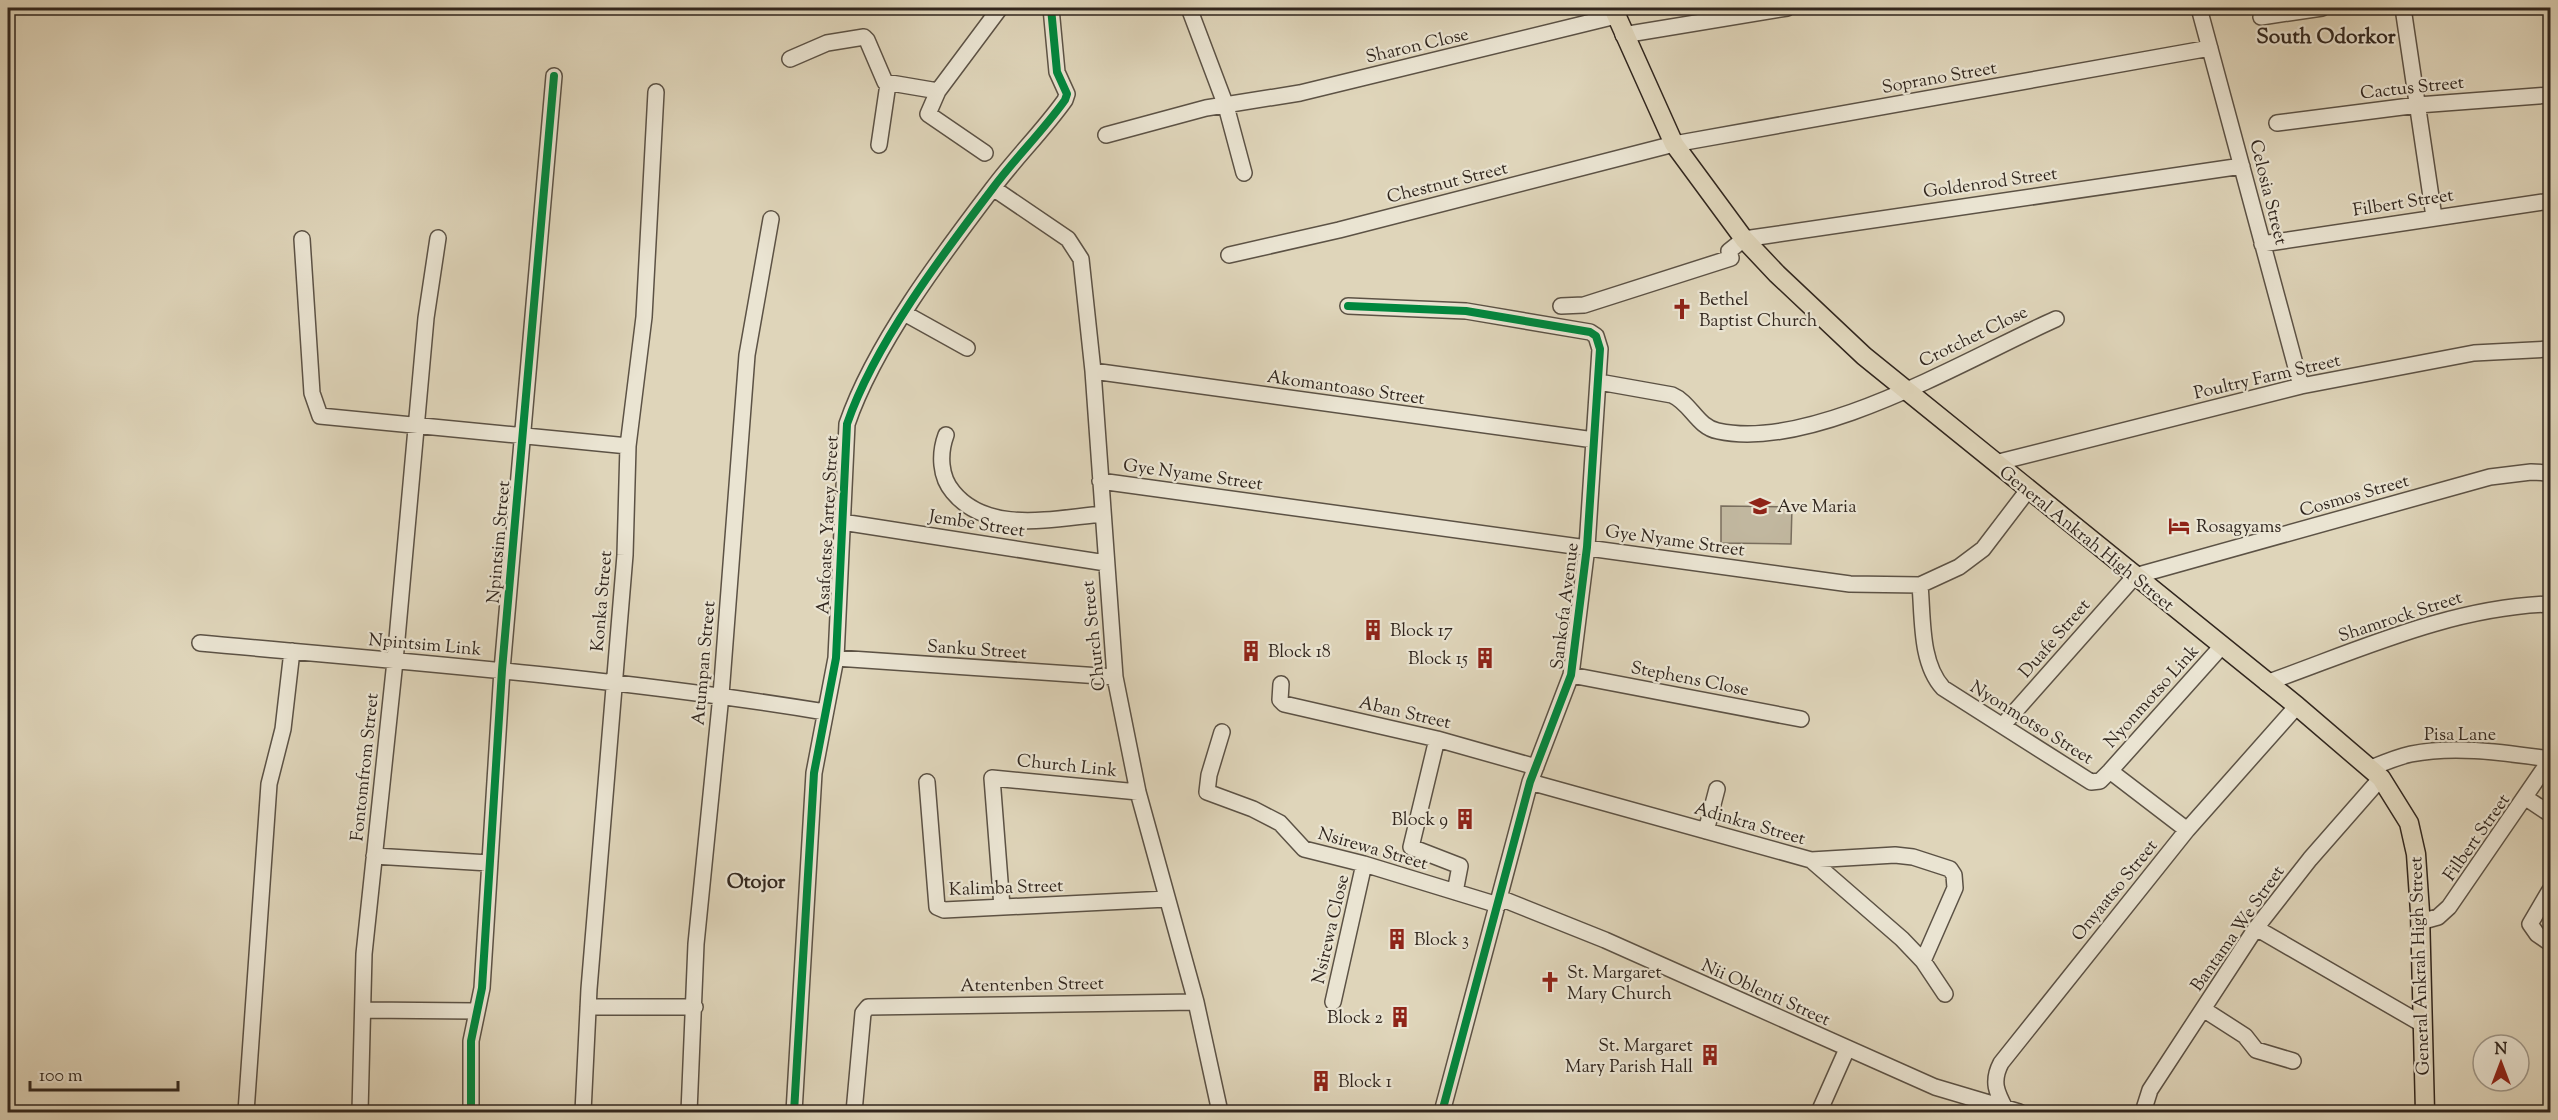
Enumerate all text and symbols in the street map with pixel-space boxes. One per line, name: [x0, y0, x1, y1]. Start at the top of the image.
street label: Sharon Close: [1363, 22, 1472, 71]
district label: South Odorkor: [2256, 23, 2396, 53]
street label: Soprano Street: [1880, 56, 1999, 102]
street label: Cactus Street: [2359, 71, 2465, 107]
street label: Celosia Street: [2241, 137, 2293, 248]
street label: Chestnut Street: [1384, 156, 1511, 212]
street label: Goldenrod Street: [1922, 162, 2059, 206]
street label: Filbert Street: [2351, 183, 2455, 225]
place label: Bethel Baptist Church: [1699, 288, 1818, 335]
church icon: Bethel Baptist Church: [1670, 297, 1694, 321]
street label: Crotchet Close: [1915, 300, 2033, 375]
street label: Poultry Farm Street: [2192, 348, 2343, 407]
street label: Akomantoaso Street: [1265, 365, 1426, 413]
street label: Asafoatse Yartey Street: [811, 435, 847, 615]
street label: Gye Nyame Street: [1121, 453, 1264, 499]
street label: General Ankrah High Street: [1992, 461, 2179, 619]
street label: Cosmos Street: [2297, 469, 2412, 525]
street label: Npintsim Street: [482, 480, 518, 605]
school or university icon: Ave Maria: [1748, 494, 1772, 518]
place label: Ave Maria: [1777, 495, 1857, 521]
street label: Jembe Street: [926, 504, 1027, 545]
hotel icon: Rosagyams: [2167, 514, 2191, 538]
place label: Rosagyams: [2196, 515, 2281, 541]
street label: Gye Nyame Street: [1603, 519, 1746, 565]
street label: Sankofa Avenue: [1545, 541, 1587, 671]
street label: Konka Street: [586, 550, 620, 653]
street label: Church Street: [1076, 579, 1114, 692]
street label: Shamrock Street: [2335, 586, 2466, 650]
street label: Duafe Street: [2014, 594, 2097, 685]
street label: Atumpan Street: [687, 600, 723, 727]
building icon: Block 17: [1361, 618, 1385, 642]
place label: Block 17: [1390, 619, 1453, 645]
street label: Npintsim Link: [367, 628, 483, 664]
street label: Sanku Street: [926, 635, 1028, 667]
building icon: Block 18: [1239, 639, 1263, 663]
place label: Block 18: [1268, 640, 1331, 666]
street label: Nyonmotso Link: [2099, 640, 2206, 755]
building icon: Block 15: [1473, 646, 1497, 670]
place label: Block 15: [1408, 647, 1468, 673]
street label: Stephens Close: [1628, 656, 1751, 704]
street label: Nyonmotso Street: [1964, 675, 2098, 772]
street label: Aban Street: [1356, 691, 1453, 737]
street label: Fontomfrom Street: [345, 692, 387, 843]
street label: Pisa Lane: [2424, 723, 2496, 749]
street label: Church Link: [1015, 749, 1119, 785]
street label: Filbert Street: [2438, 789, 2517, 887]
street label: Adinkra Street: [1691, 797, 1808, 853]
building icon: Block 9: [1453, 807, 1477, 831]
place label: Block 9: [1392, 808, 1448, 834]
street label: Nsirewa Street: [1314, 822, 1430, 878]
street label: Onyaatso Street: [2066, 835, 2165, 948]
street label: General Ankrah High Street: [2404, 856, 2438, 1076]
street label: Bantama We Street: [2185, 861, 2292, 997]
district label: Otojor: [727, 869, 786, 898]
street label: Nsirewa Close: [1307, 872, 1357, 987]
street label: Kalimba Street: [948, 874, 1064, 904]
building icon: Block 3: [1385, 927, 1409, 951]
place label: Block 3: [1414, 928, 1469, 954]
street label: Nii Oblenti Street: [1697, 954, 1834, 1034]
place label: St. Margaret Mary Church: [1567, 961, 1672, 1008]
church icon: St. Margaret Mary Church: [1538, 970, 1562, 994]
street label: Atentenben Street: [960, 972, 1104, 1000]
building icon: Block 2: [1388, 1005, 1412, 1029]
place label: Block 2: [1327, 1006, 1384, 1032]
north arrow: [2471, 1033, 2531, 1093]
place label: St. Margaret Mary Parish Hall: [1565, 1034, 1693, 1081]
text: N: [2495, 1039, 2508, 1062]
building icon: St. Margaret Mary Parish Hall: [1698, 1043, 1722, 1067]
scale bar: [30, 1054, 178, 1092]
text: 100 m: [39, 1064, 83, 1090]
building icon: Block 1: [1309, 1069, 1333, 1093]
place label: Block 1: [1338, 1070, 1392, 1096]

